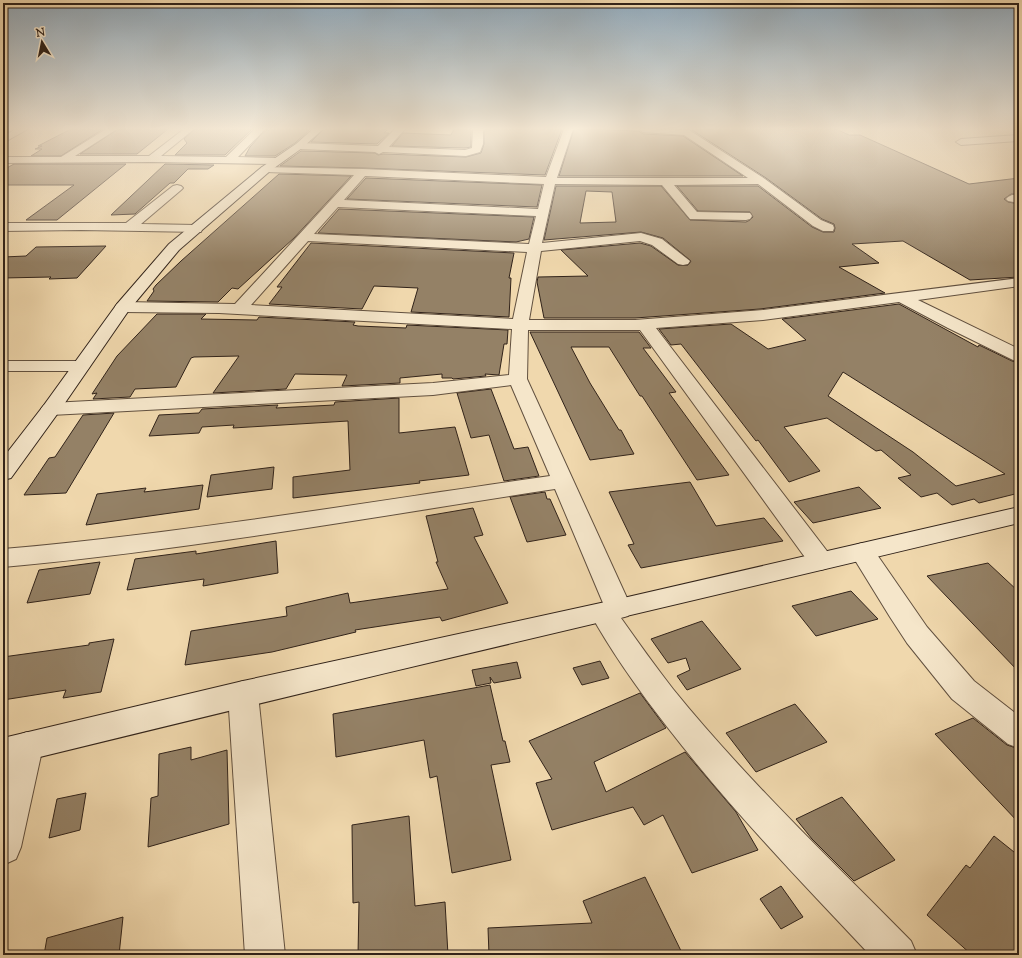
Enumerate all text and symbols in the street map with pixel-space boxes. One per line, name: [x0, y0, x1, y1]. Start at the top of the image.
north arrow: [22, 22, 62, 62]
text: N: [34, 24, 46, 42]

